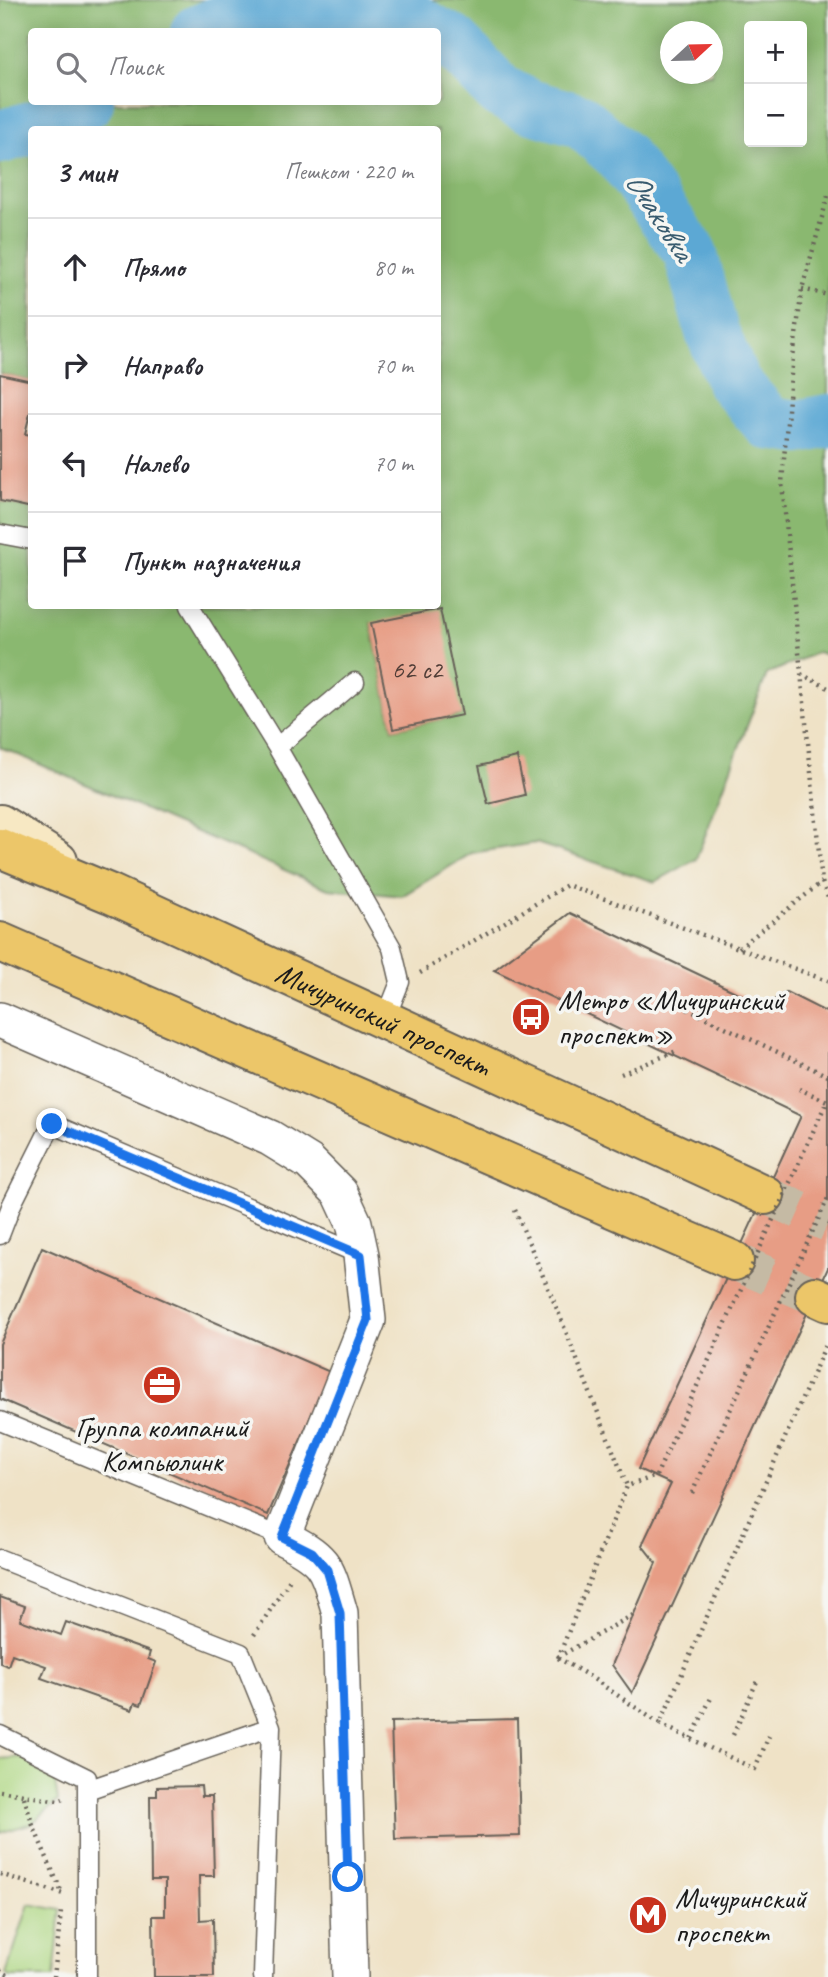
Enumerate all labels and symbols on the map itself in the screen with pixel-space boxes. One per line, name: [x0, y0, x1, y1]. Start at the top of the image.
north arrow: [660, 21, 723, 84]
water label: Очаковка: [616, 164, 706, 272]
house number: 62 с2: [392, 653, 445, 686]
street label: Мичуринский проспект: [270, 953, 498, 1086]
place label: Метро «Мичуринский проспект»: [558, 981, 786, 1053]
bus stop icon: Метро «Мичуринский проспект»: [510, 996, 552, 1038]
route end: [36, 1108, 67, 1139]
office icon: Группа компаний Компьюлинк: [141, 1364, 183, 1406]
place label: Группа компаний Компьюлинк: [76, 1408, 250, 1480]
route start: [332, 1861, 363, 1892]
place label: Мичуринский проспект: [675, 1879, 808, 1951]
metro station icon: Мичуринский проспект: [627, 1894, 669, 1936]

